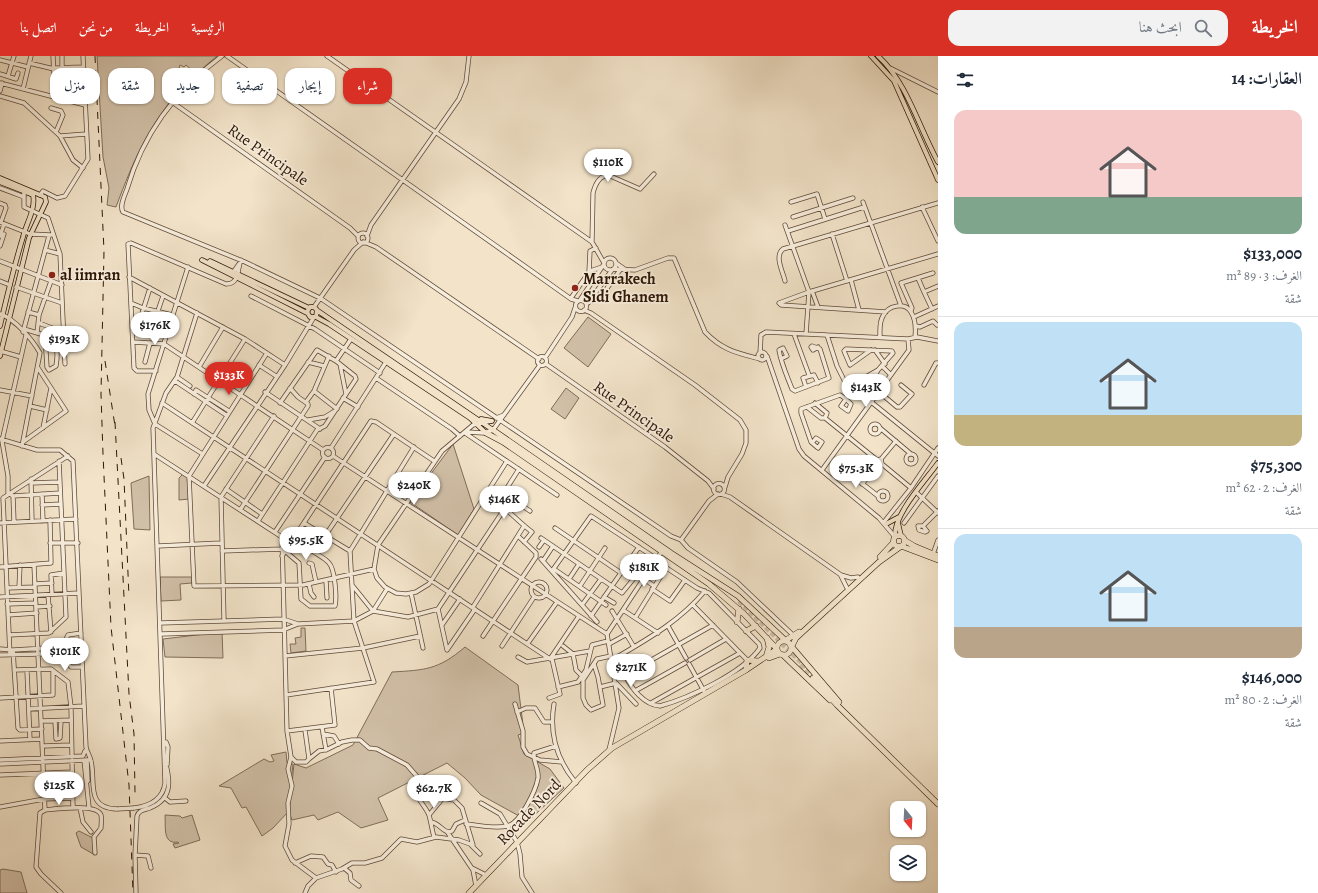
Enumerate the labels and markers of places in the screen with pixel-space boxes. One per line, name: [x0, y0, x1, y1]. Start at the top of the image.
pin: $110K: [580, 149, 636, 183]
place label: al iimran: [60, 264, 121, 286]
place label: Marrakech Sidi Ghanem: [583, 268, 669, 308]
marker: al iimran: [47, 270, 57, 280]
marker: Marrakech Sidi Ghanem: [570, 283, 580, 293]
pin: $176K: [127, 312, 183, 346]
pin: $193K: [36, 326, 92, 360]
pin: $133K: [201, 362, 257, 396]
pin: $143K: [838, 374, 894, 408]
pin: $75.3K: [823, 455, 889, 489]
pin: $240K: [386, 472, 442, 506]
pin: $146K: [476, 486, 532, 520]
pin: $95.5K: [273, 527, 339, 561]
pin: $181K: [616, 554, 672, 588]
pin: $101K: [37, 638, 93, 672]
pin: $271K: [603, 654, 659, 688]
pin: $125K: [31, 772, 87, 806]
pin: $62.7K: [401, 775, 467, 809]

